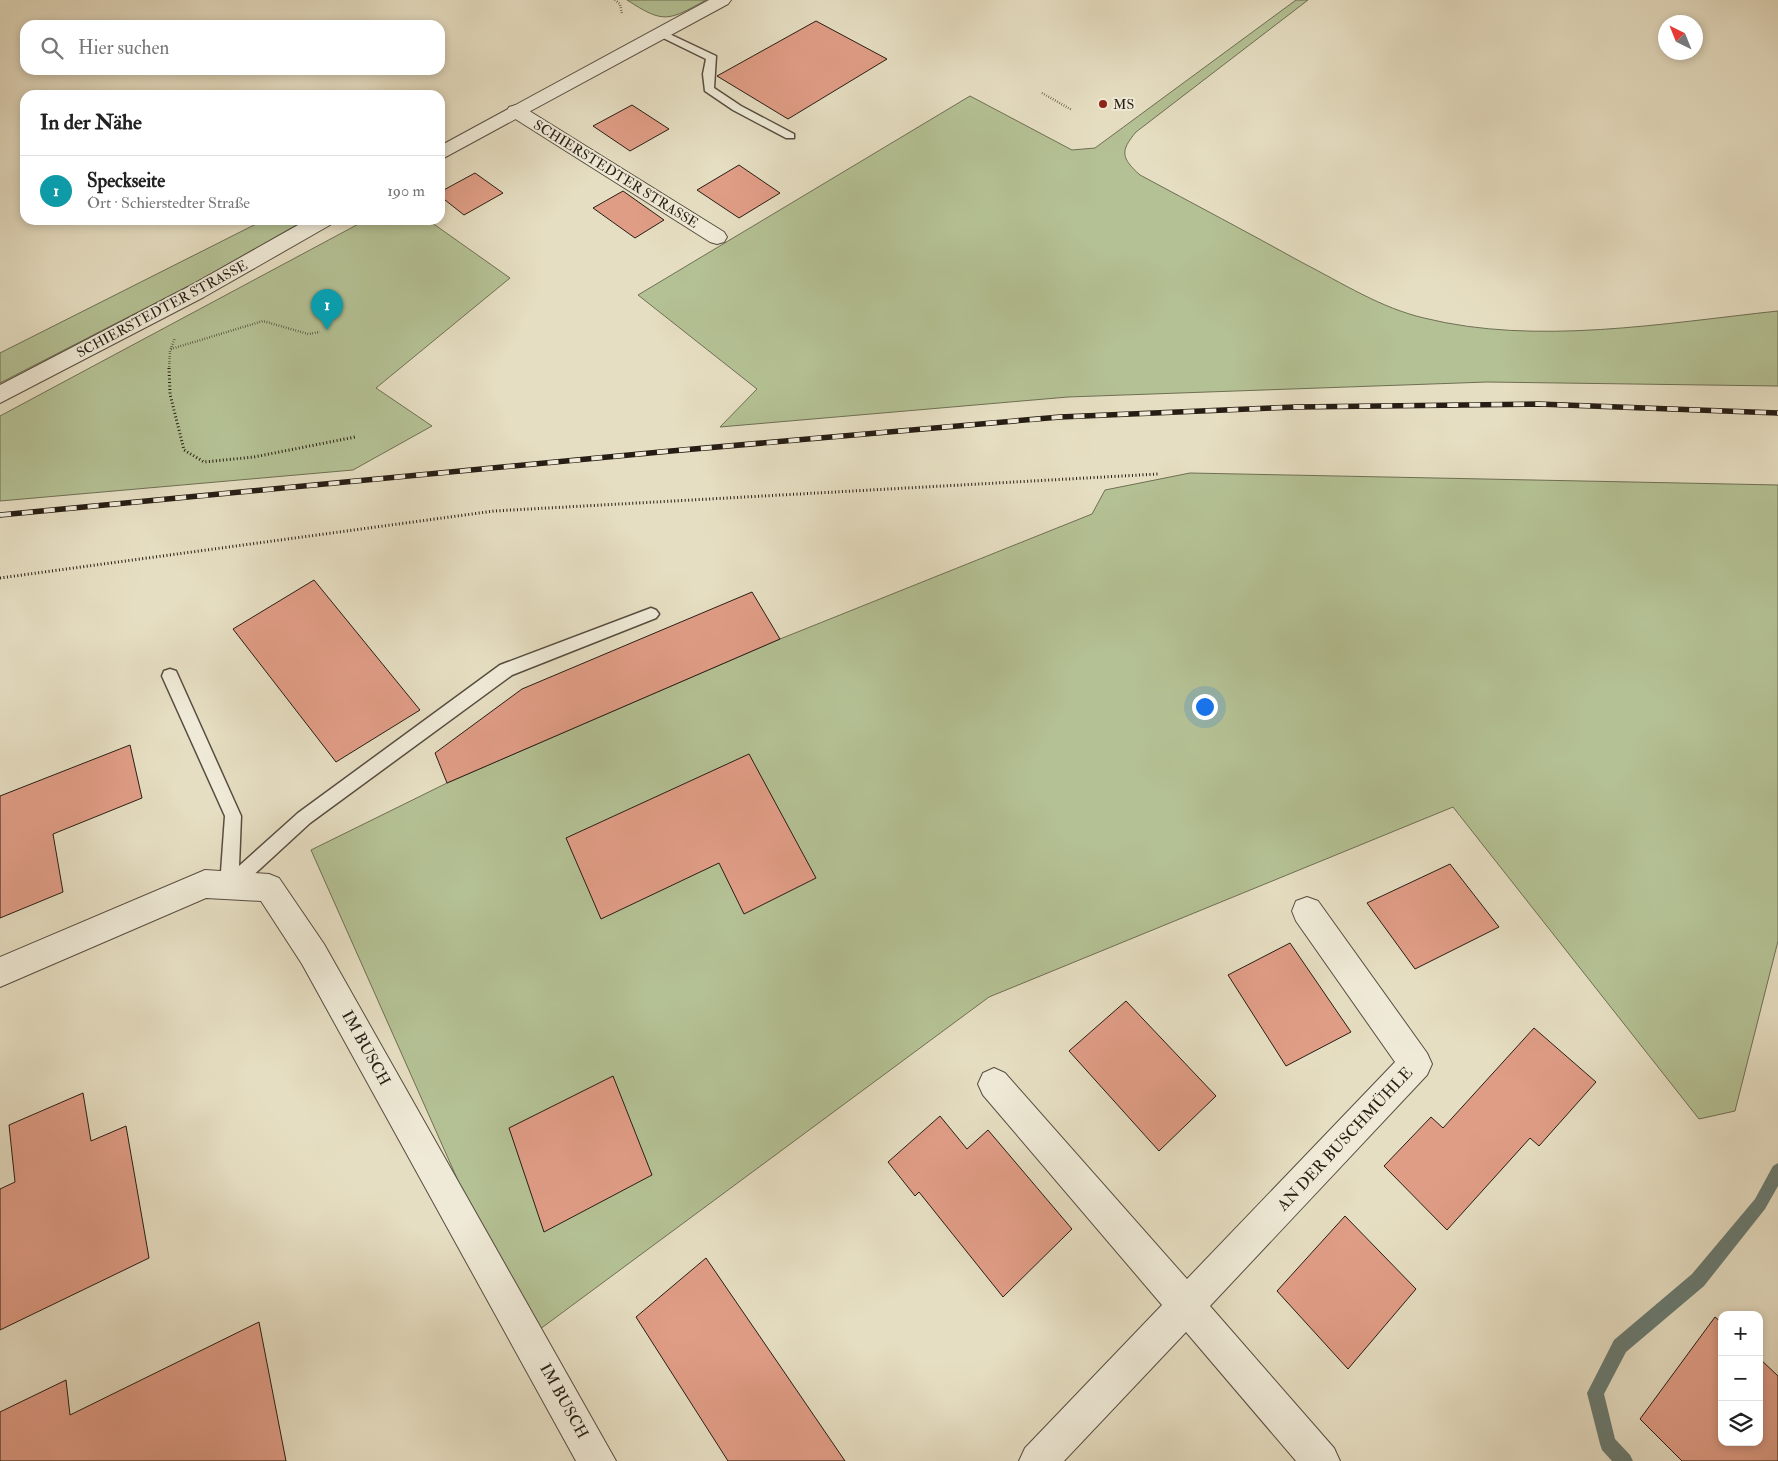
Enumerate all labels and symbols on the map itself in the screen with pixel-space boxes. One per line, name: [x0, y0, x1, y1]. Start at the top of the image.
north arrow: [1658, 15, 1703, 60]
place label: MS: [1113, 96, 1134, 113]
marker: MS: [1097, 98, 1109, 110]
street label: SCHIERSTEDTER STRASSE: [530, 116, 702, 232]
street label: SCHIERSTEDTER STRASSE: [74, 257, 250, 361]
pin: 1: [311, 289, 343, 330]
your location: [1192, 694, 1218, 720]
street label: IM BUSCH: [337, 1007, 395, 1089]
street label: AN DER BUSCHMÜHLE: [1272, 1063, 1417, 1216]
street label: IM BUSCH: [535, 1360, 593, 1442]

